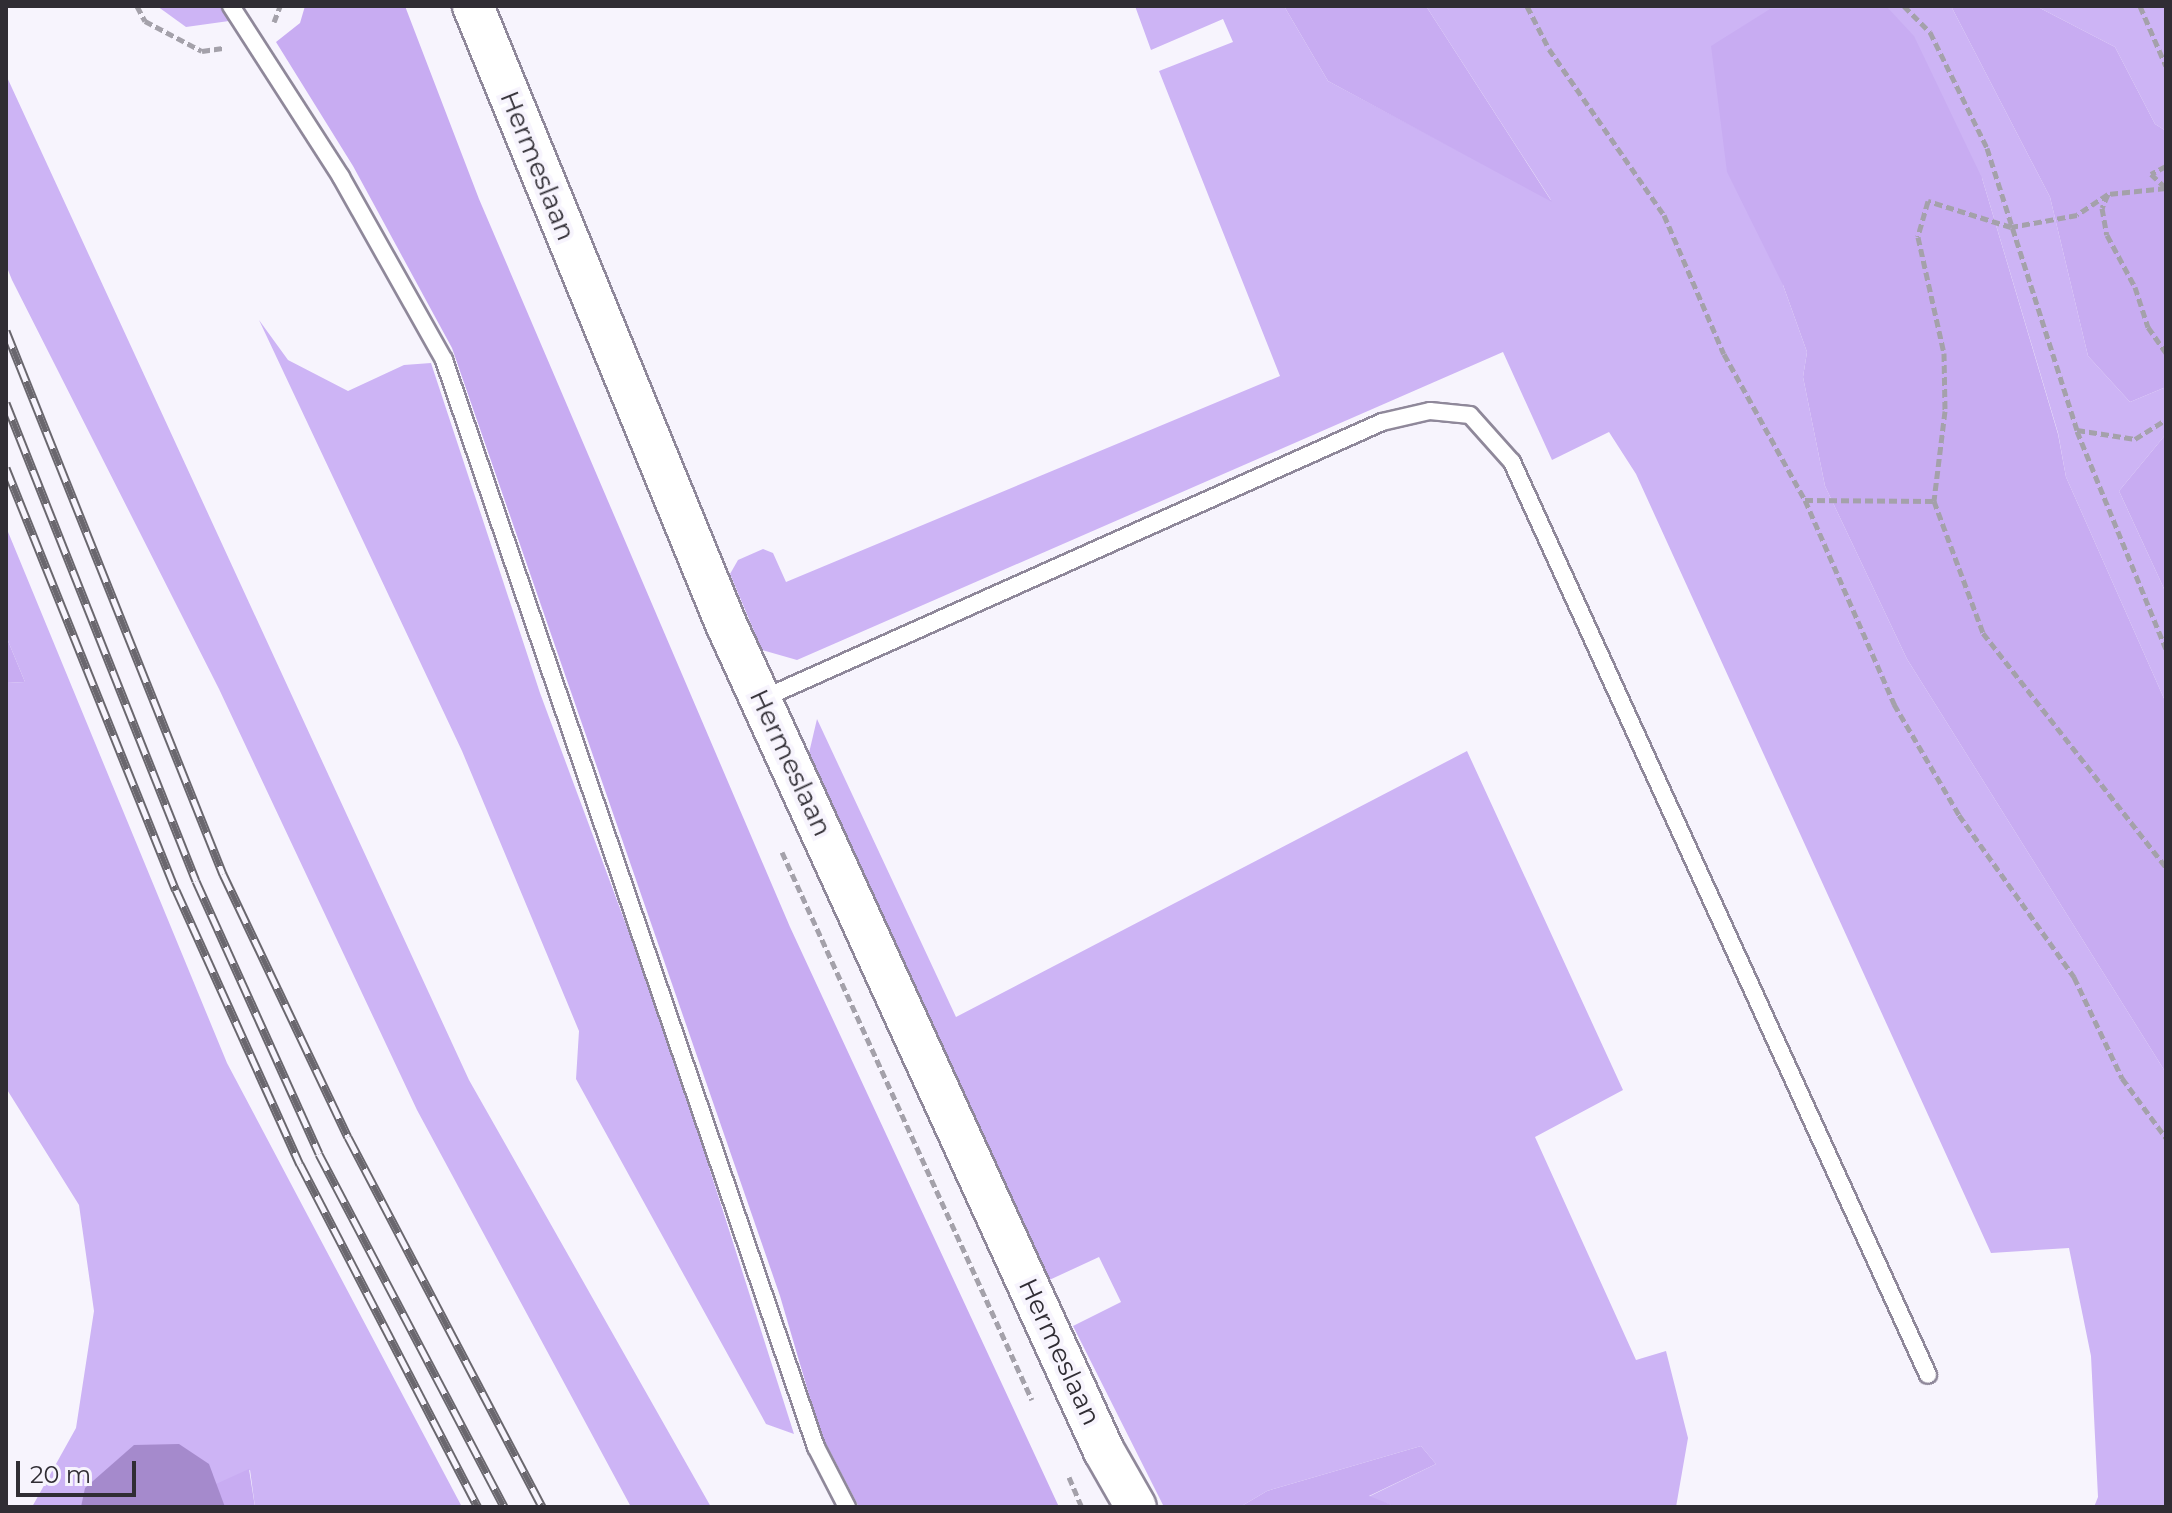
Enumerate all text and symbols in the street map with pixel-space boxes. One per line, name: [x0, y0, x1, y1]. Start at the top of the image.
street label: Hermeslaan: [493, 87, 581, 245]
street label: Hermeslaan: [742, 685, 838, 841]
street label: Hermeslaan: [1011, 1274, 1107, 1430]
scale bar: [20, 1445, 140, 1495]
text: 20 m: [30, 1460, 91, 1489]

